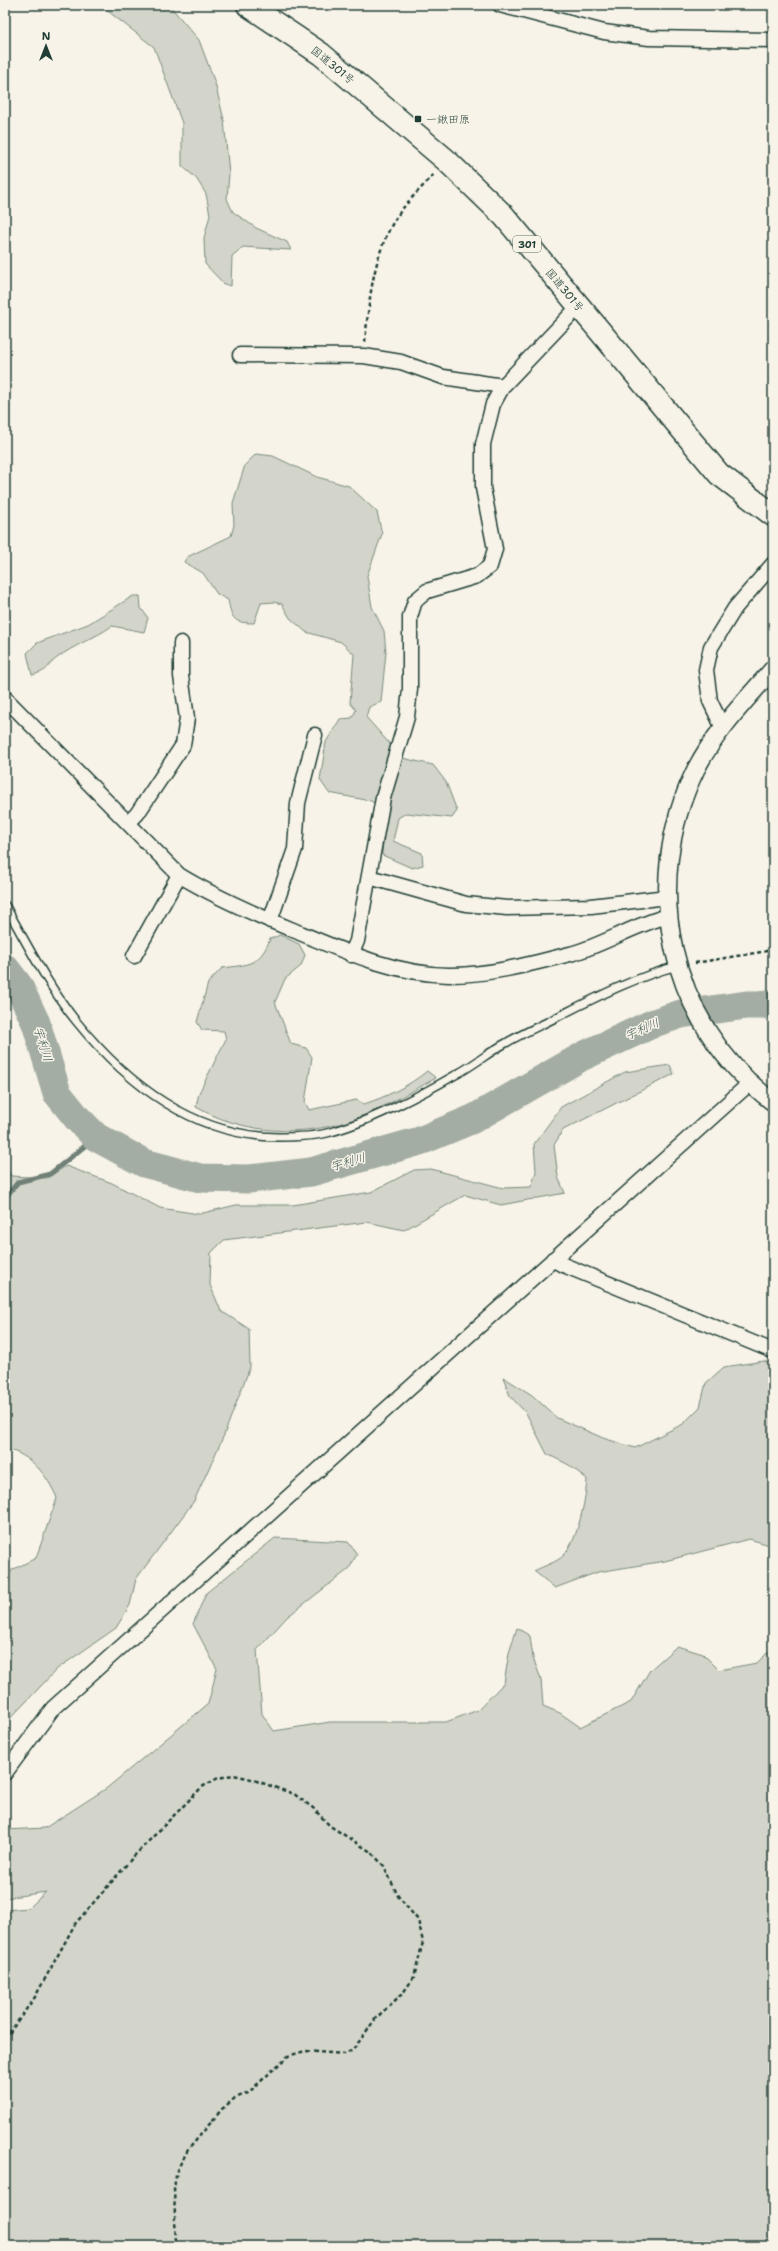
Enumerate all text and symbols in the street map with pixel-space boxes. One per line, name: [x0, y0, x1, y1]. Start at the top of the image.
north arrow: [26, 26, 66, 66]
text: N: [42, 29, 51, 44]
street label: 国道301号: [308, 43, 358, 88]
place label: 一鍬田原: [426, 112, 470, 127]
marker: 一鍬田原: [413, 114, 423, 124]
road number: 301: [513, 236, 541, 252]
street label: 国道301号: [542, 265, 587, 315]
water label: 宇利川: [622, 1015, 662, 1043]
water label: 宇利川: [30, 1024, 56, 1064]
water label: 宇利川: [328, 1149, 368, 1175]

